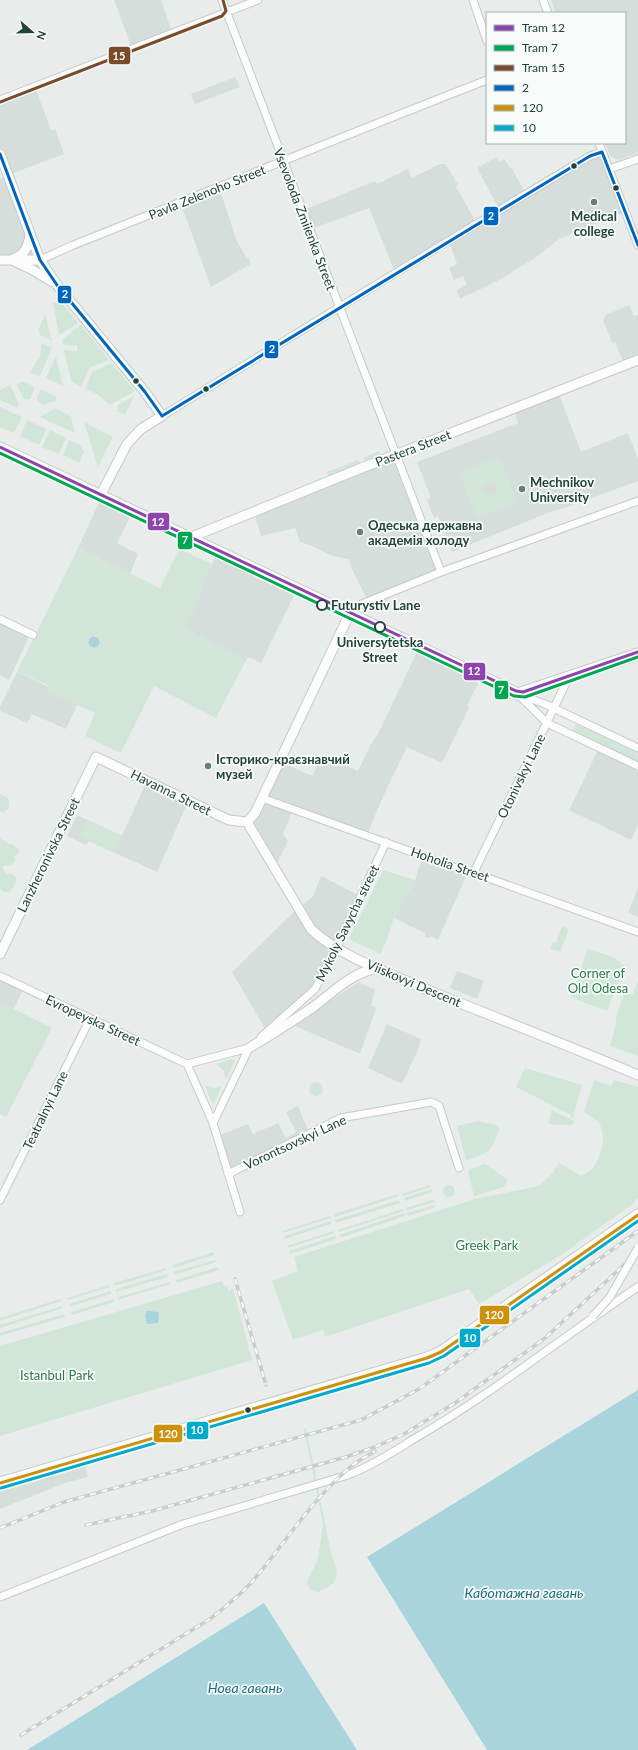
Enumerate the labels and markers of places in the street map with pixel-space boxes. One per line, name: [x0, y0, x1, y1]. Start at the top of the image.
unlabelled marker: [569, 161, 579, 171]
unlabelled marker: [611, 183, 621, 193]
marker: Medical college: [589, 197, 599, 207]
place label: Medical college: [571, 208, 617, 239]
unlabelled marker: [131, 376, 141, 386]
unlabelled marker: [201, 384, 211, 394]
place label: Mechnikov University: [530, 474, 594, 505]
marker: Mechnikov University: [517, 484, 527, 494]
place label: Одеська державна академія холоду: [368, 517, 482, 548]
marker: Одеська державна академія холоду: [355, 527, 365, 537]
place label: Futurystiv Lane: [331, 597, 420, 613]
marker: Futurystiv Lane: [316, 599, 328, 611]
marker: Universytetska Street: [374, 621, 386, 633]
place label: Universytetska Street: [337, 634, 423, 665]
place label: Історико-краєзнавчий музей: [216, 751, 350, 782]
marker: Історико-краєзнавчий музей: [203, 761, 213, 771]
unlabelled marker: [243, 1405, 253, 1415]

